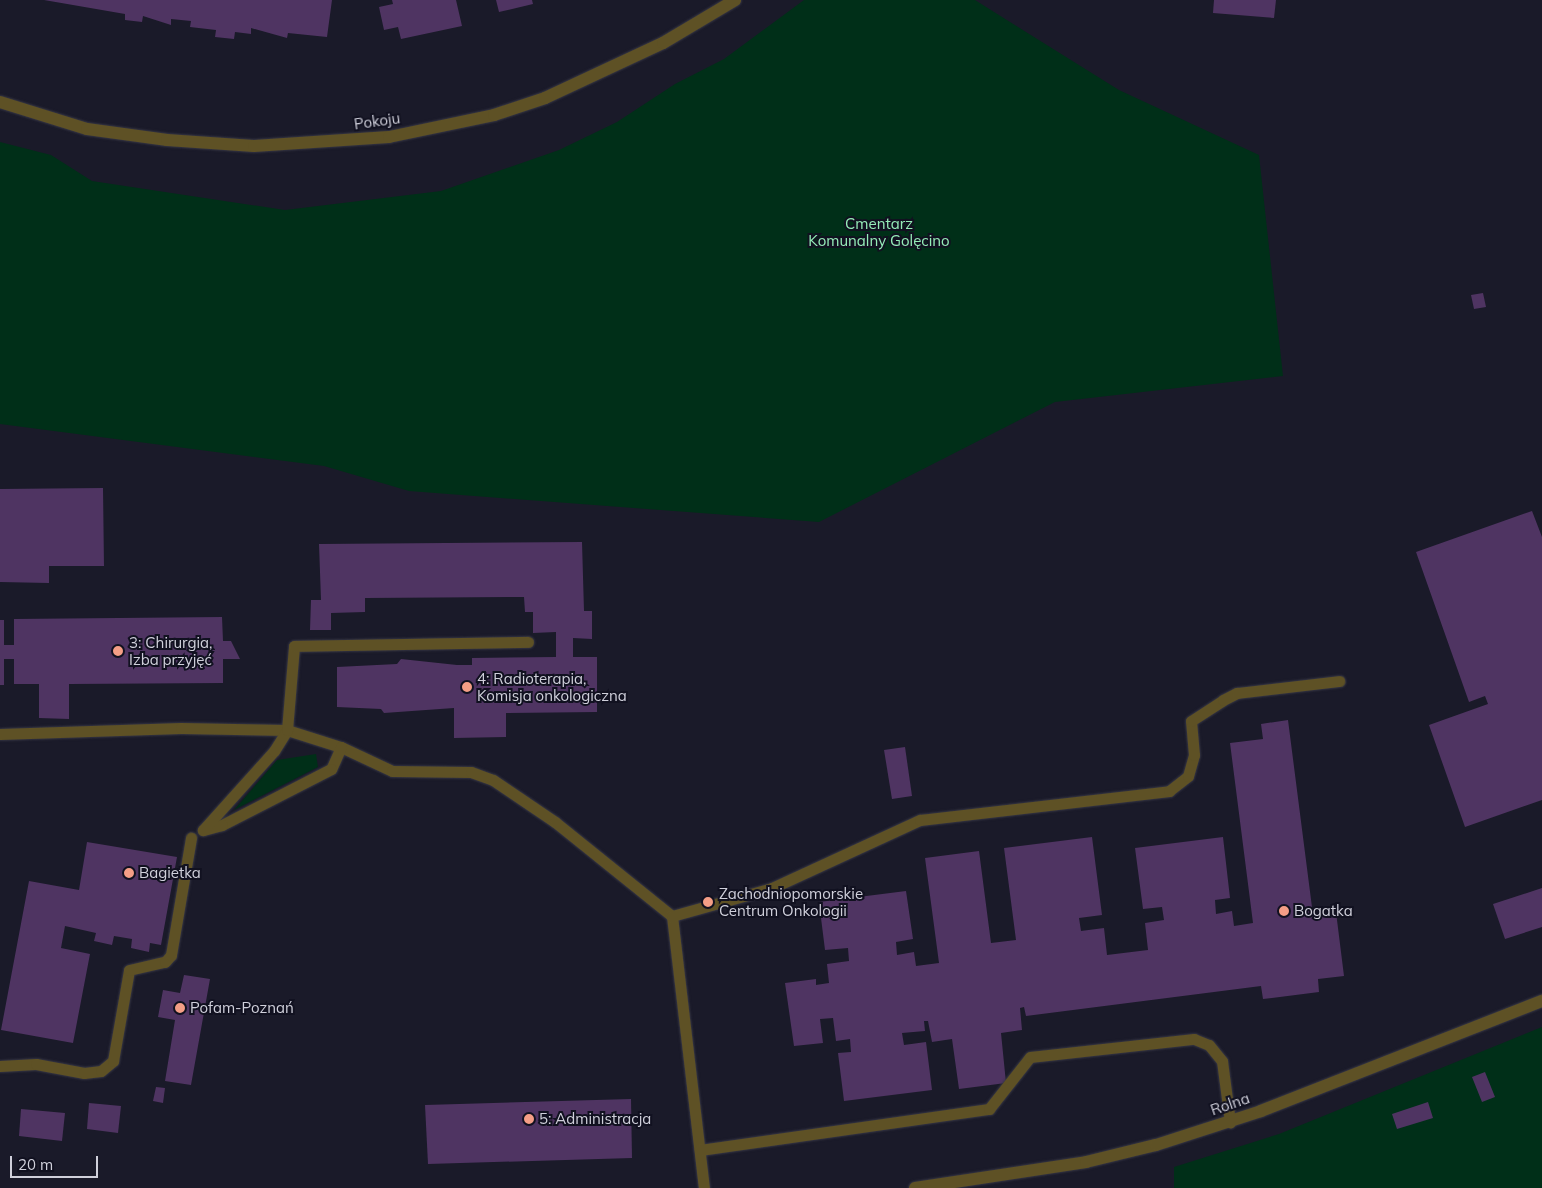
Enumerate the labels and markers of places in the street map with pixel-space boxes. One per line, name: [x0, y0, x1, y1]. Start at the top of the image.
place label: 3: Chirurgia, Izba przyjęć: [129, 633, 212, 668]
marker: 3: Chirurgia, Izba przyjęć: [111, 644, 125, 658]
place label: 4: Radioterapia, Komisja onkologiczna: [477, 669, 627, 704]
marker: 4: Radioterapia, Komisja onkologiczna: [461, 681, 473, 693]
place label: Bagietka: [139, 864, 201, 882]
marker: Bagietka: [123, 867, 135, 879]
place label: Zachodniopomorskie Centrum Onkologii: [719, 884, 863, 919]
marker: Zachodniopomorskie Centrum Onkologii: [701, 895, 715, 909]
place label: Bogatka: [1294, 902, 1353, 920]
marker: Bogatka: [1278, 905, 1290, 917]
place label: Pofam-Poznań: [190, 999, 294, 1017]
marker: Pofam-Poznań: [174, 1002, 186, 1014]
place label: 5: Administracja: [539, 1110, 651, 1128]
marker: 5: Administracja: [523, 1113, 535, 1125]

